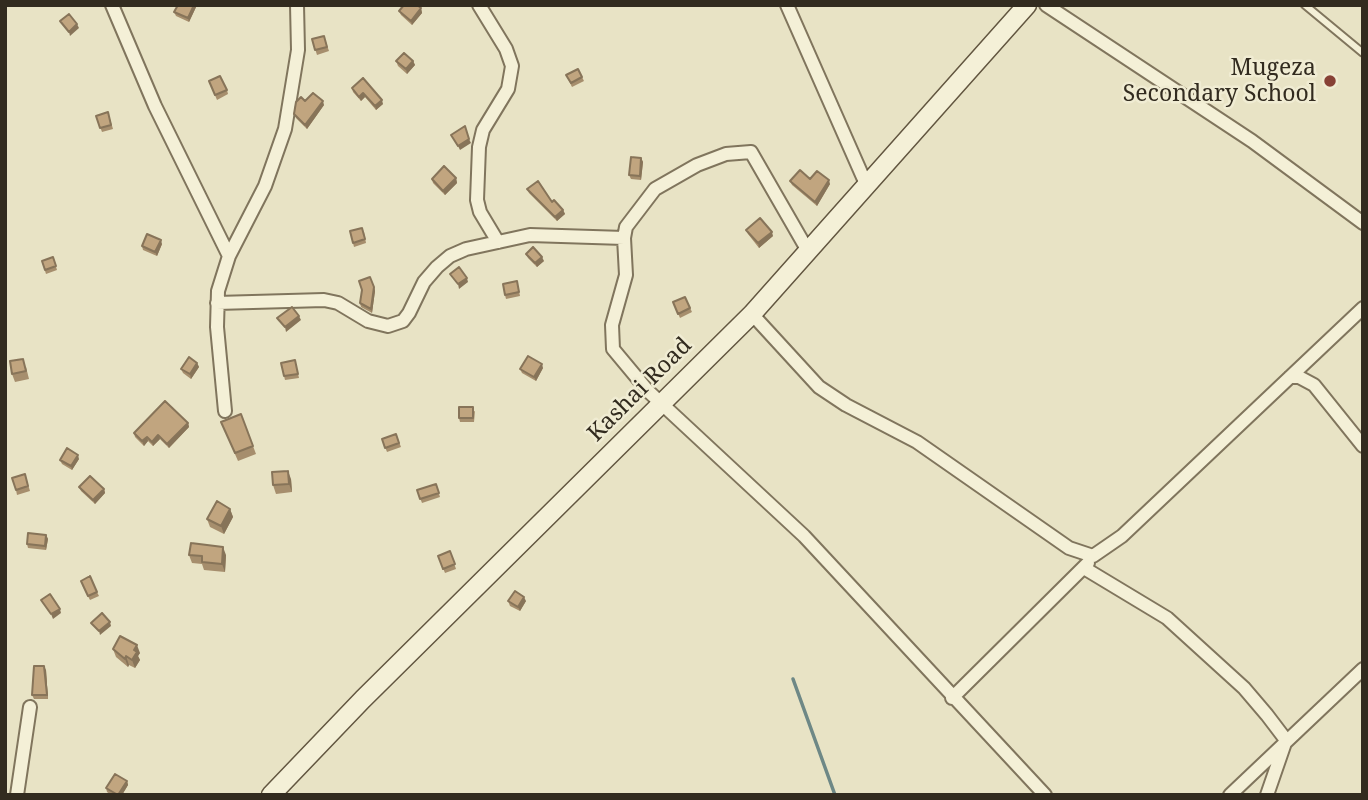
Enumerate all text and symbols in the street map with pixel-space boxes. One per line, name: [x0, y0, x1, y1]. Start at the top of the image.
place label: Mugeza Secondary School: [1123, 54, 1316, 108]
marker: Mugeza Secondary School: [1322, 73, 1338, 89]
street label: Kashai Road: [582, 332, 698, 448]

